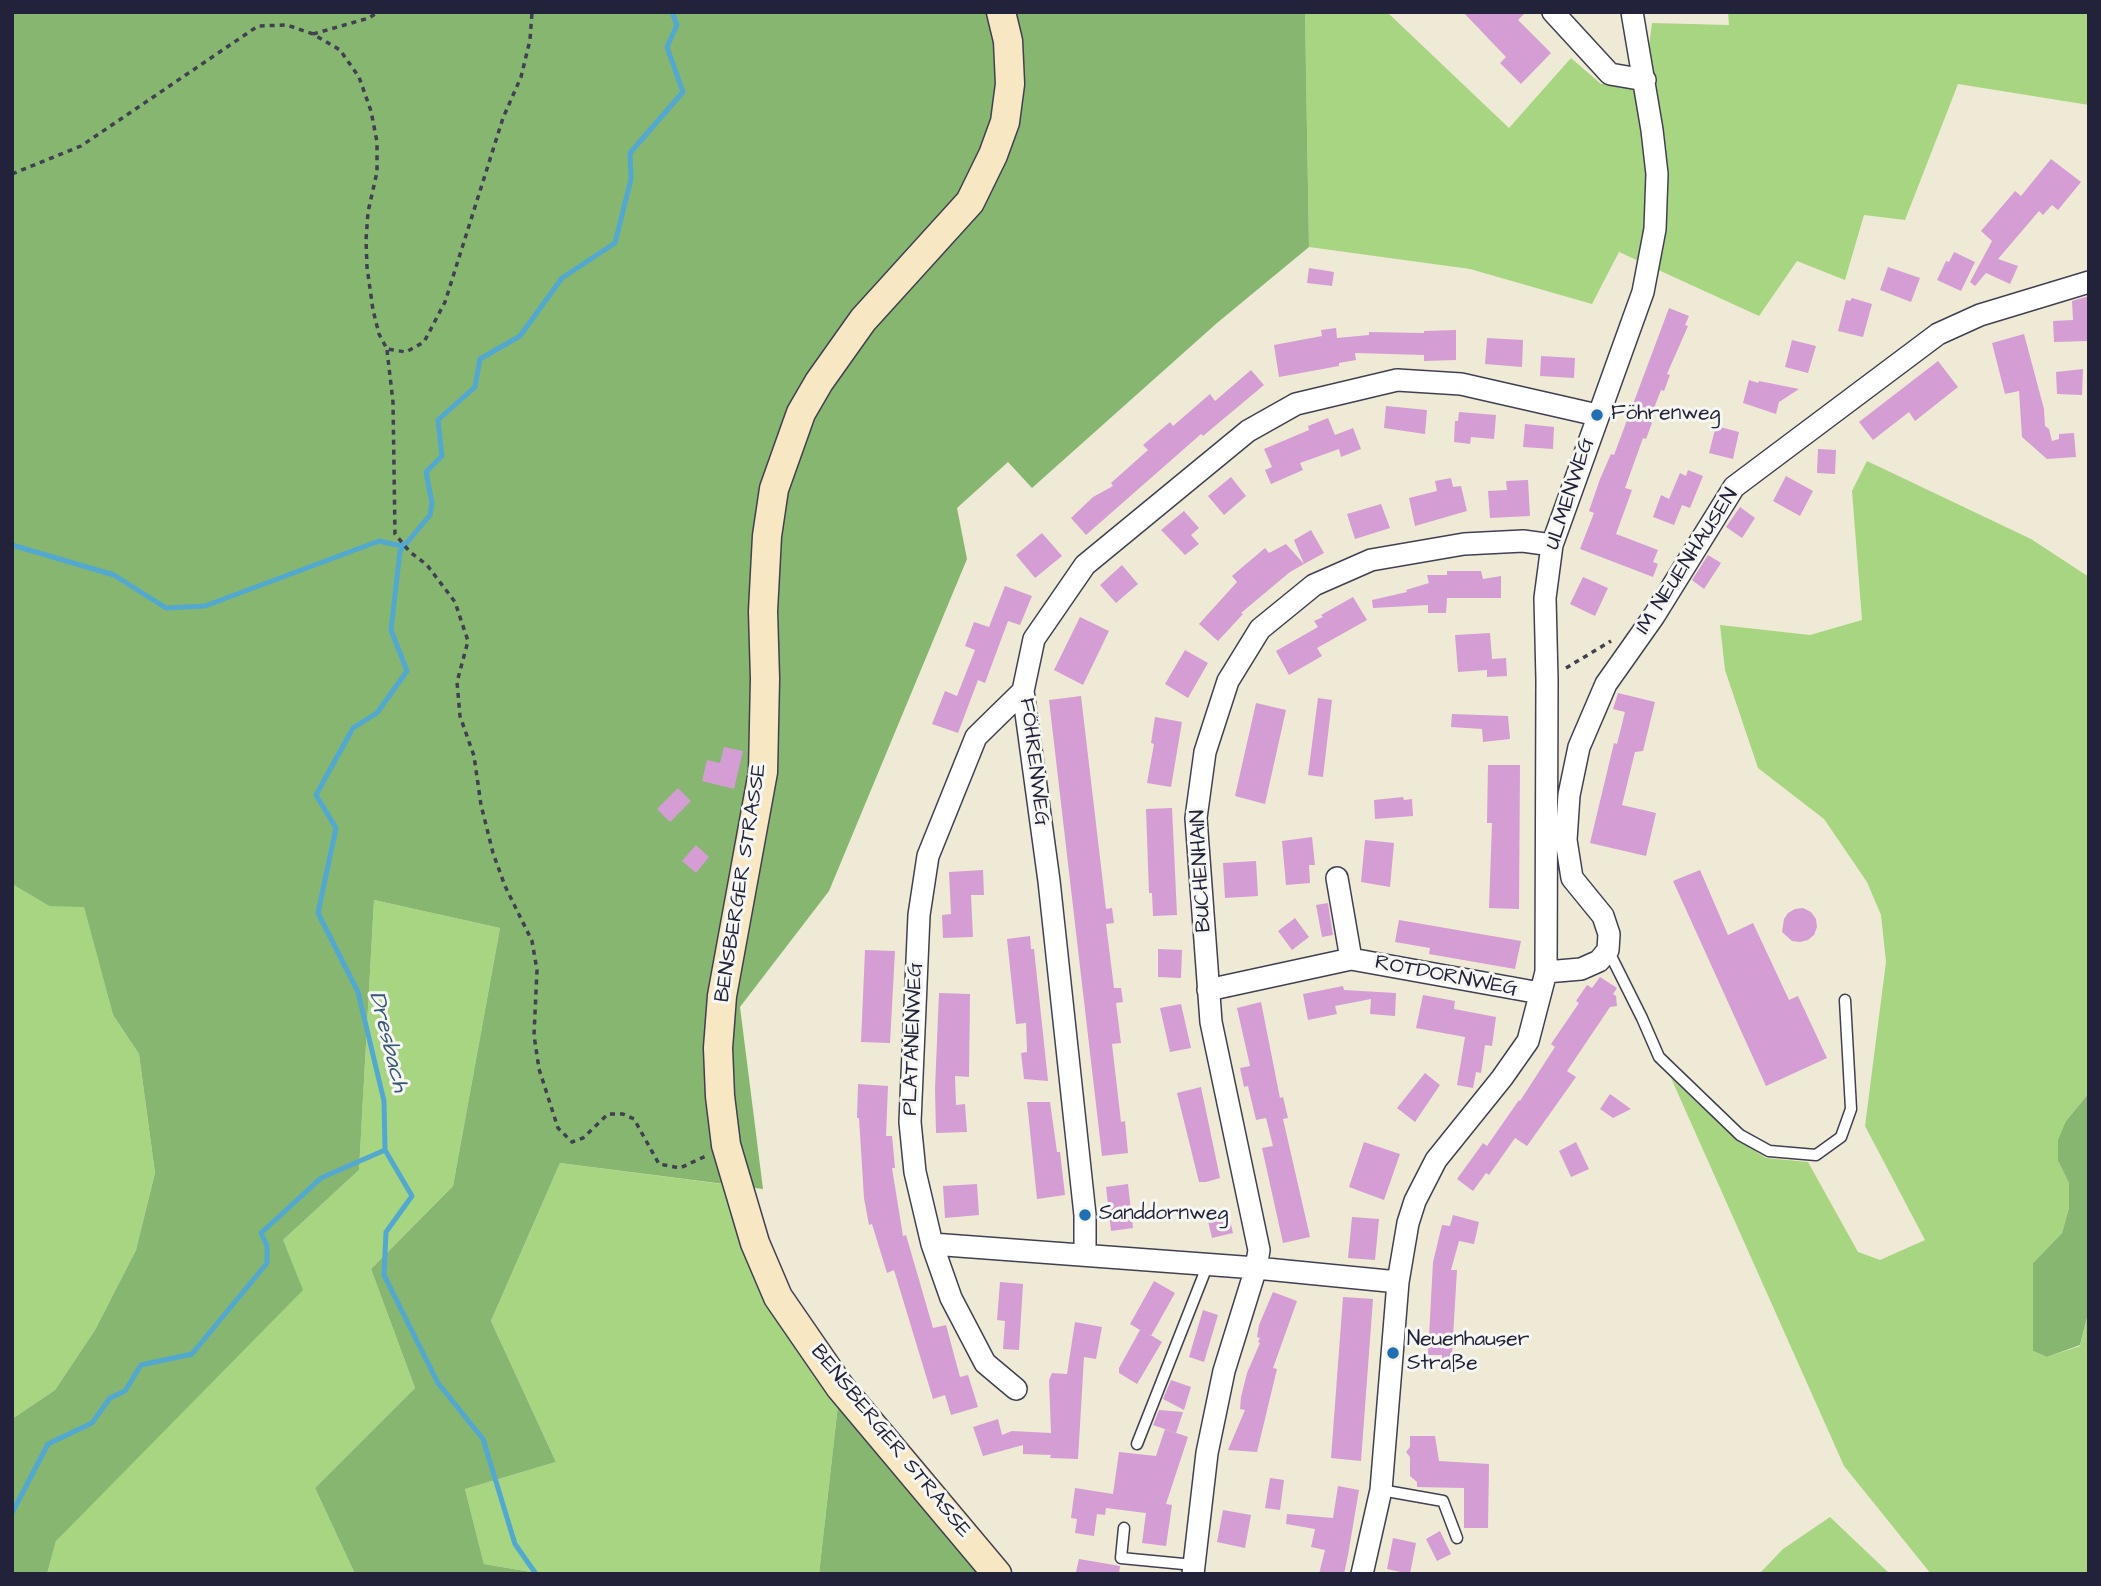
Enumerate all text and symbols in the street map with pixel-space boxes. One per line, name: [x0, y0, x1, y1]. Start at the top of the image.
place label: Föhrenweg: [1611, 402, 1720, 428]
marker: Föhrenweg: [1589, 407, 1605, 423]
street label: ULMENWEG: [1541, 435, 1601, 553]
street label: IM NEUENHAUSEN: [1631, 484, 1745, 640]
street label: FÖHRENWEG: [1013, 697, 1053, 827]
street label: BENSBERGER STRASSE: [711, 762, 773, 1004]
street label: BUCHENHAIN: [1186, 809, 1218, 933]
street label: ROTDORNWEG: [1373, 951, 1519, 1003]
street label: PLATANENWEG: [899, 962, 929, 1116]
water label: Dresbach: [361, 989, 413, 1095]
place label: Sanddornweg: [1099, 1202, 1228, 1228]
marker: Sanddornweg: [1077, 1207, 1093, 1223]
place label: Neuenhauser Straße: [1407, 1328, 1529, 1378]
street label: BENSBERGER STRASSE: [804, 1340, 976, 1544]
marker: Neuenhauser Straße: [1385, 1345, 1401, 1361]

